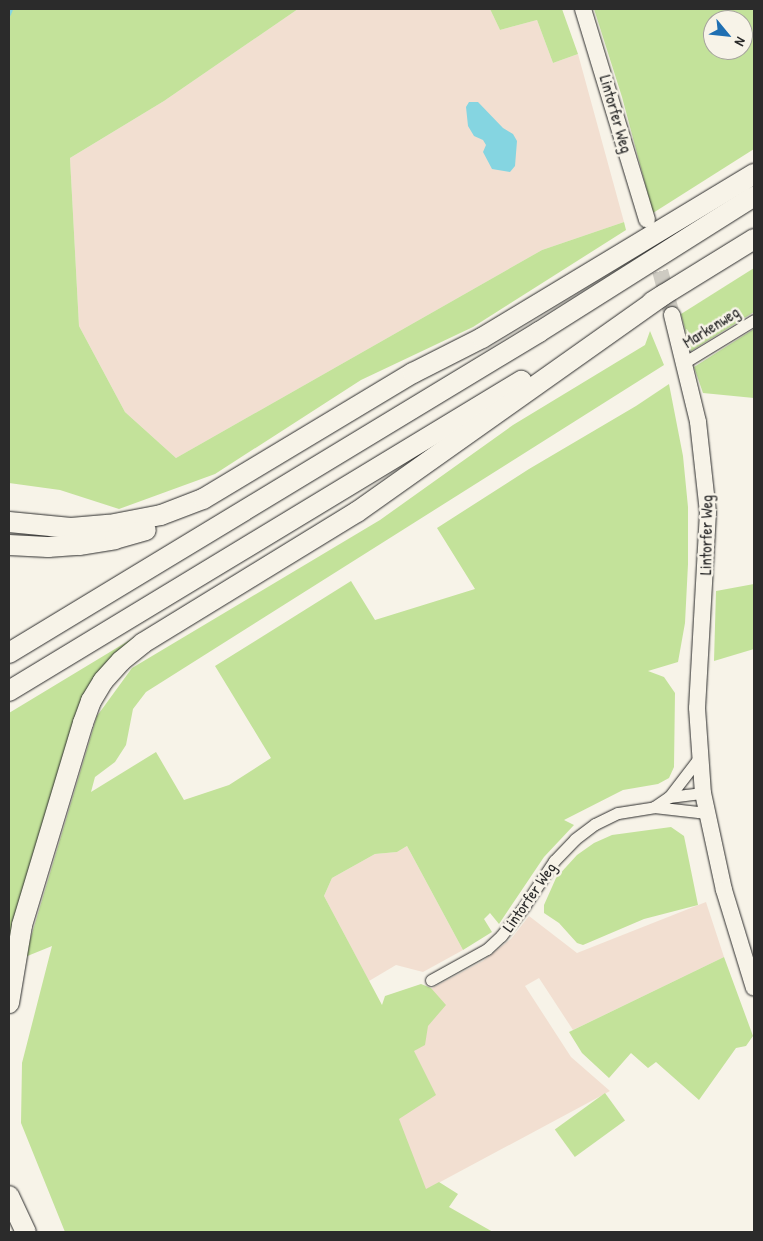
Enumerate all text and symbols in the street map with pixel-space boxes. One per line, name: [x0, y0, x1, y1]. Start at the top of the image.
north arrow: [703, 10, 753, 60]
text: N: [731, 34, 751, 50]
street label: Lintorfer Weg: [596, 73, 636, 155]
street label: Markenweg: [679, 302, 743, 352]
street label: Lintorfer Weg: [696, 495, 716, 575]
street label: Lintorfer Weg: [498, 859, 560, 935]

